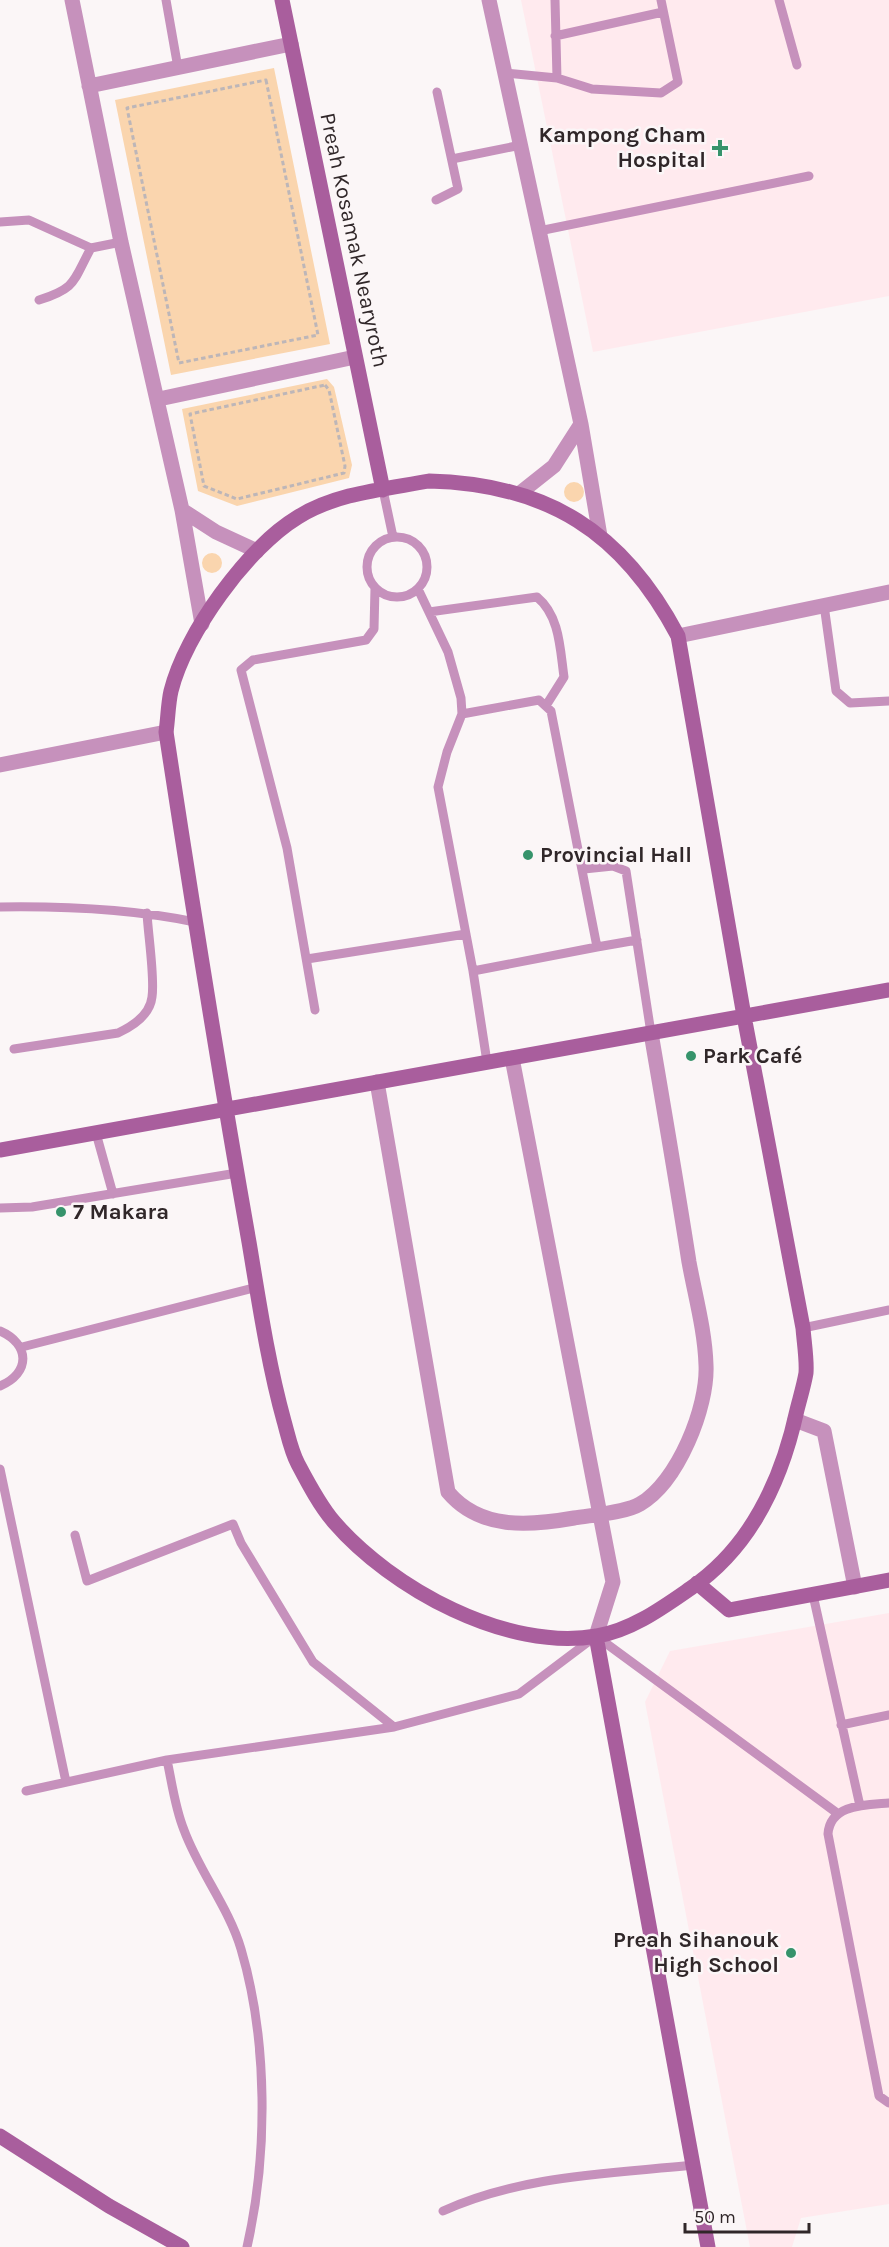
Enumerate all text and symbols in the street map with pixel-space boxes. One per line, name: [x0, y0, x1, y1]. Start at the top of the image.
street label: Preah Kosamak Nearyroth: [314, 110, 394, 370]
place label: Kampong Cham Hospital: [539, 122, 706, 173]
marker: Kampong Cham Hospital: [711, 139, 729, 157]
place label: Provincial Hall: [540, 842, 692, 868]
marker: Provincial Hall: [521, 848, 535, 862]
place label: Park Café: [703, 1043, 802, 1069]
marker: Park Café: [684, 1049, 698, 1063]
place label: 7 Makara: [73, 1199, 169, 1225]
marker: 7 Makara: [54, 1205, 68, 1219]
place label: Preah Sihanouk High School: [613, 1927, 779, 1978]
marker: Preah Sihanouk High School: [784, 1946, 798, 1960]
scale bar: [685, 2196, 810, 2234]
text: 50 m: [694, 2206, 736, 2228]

